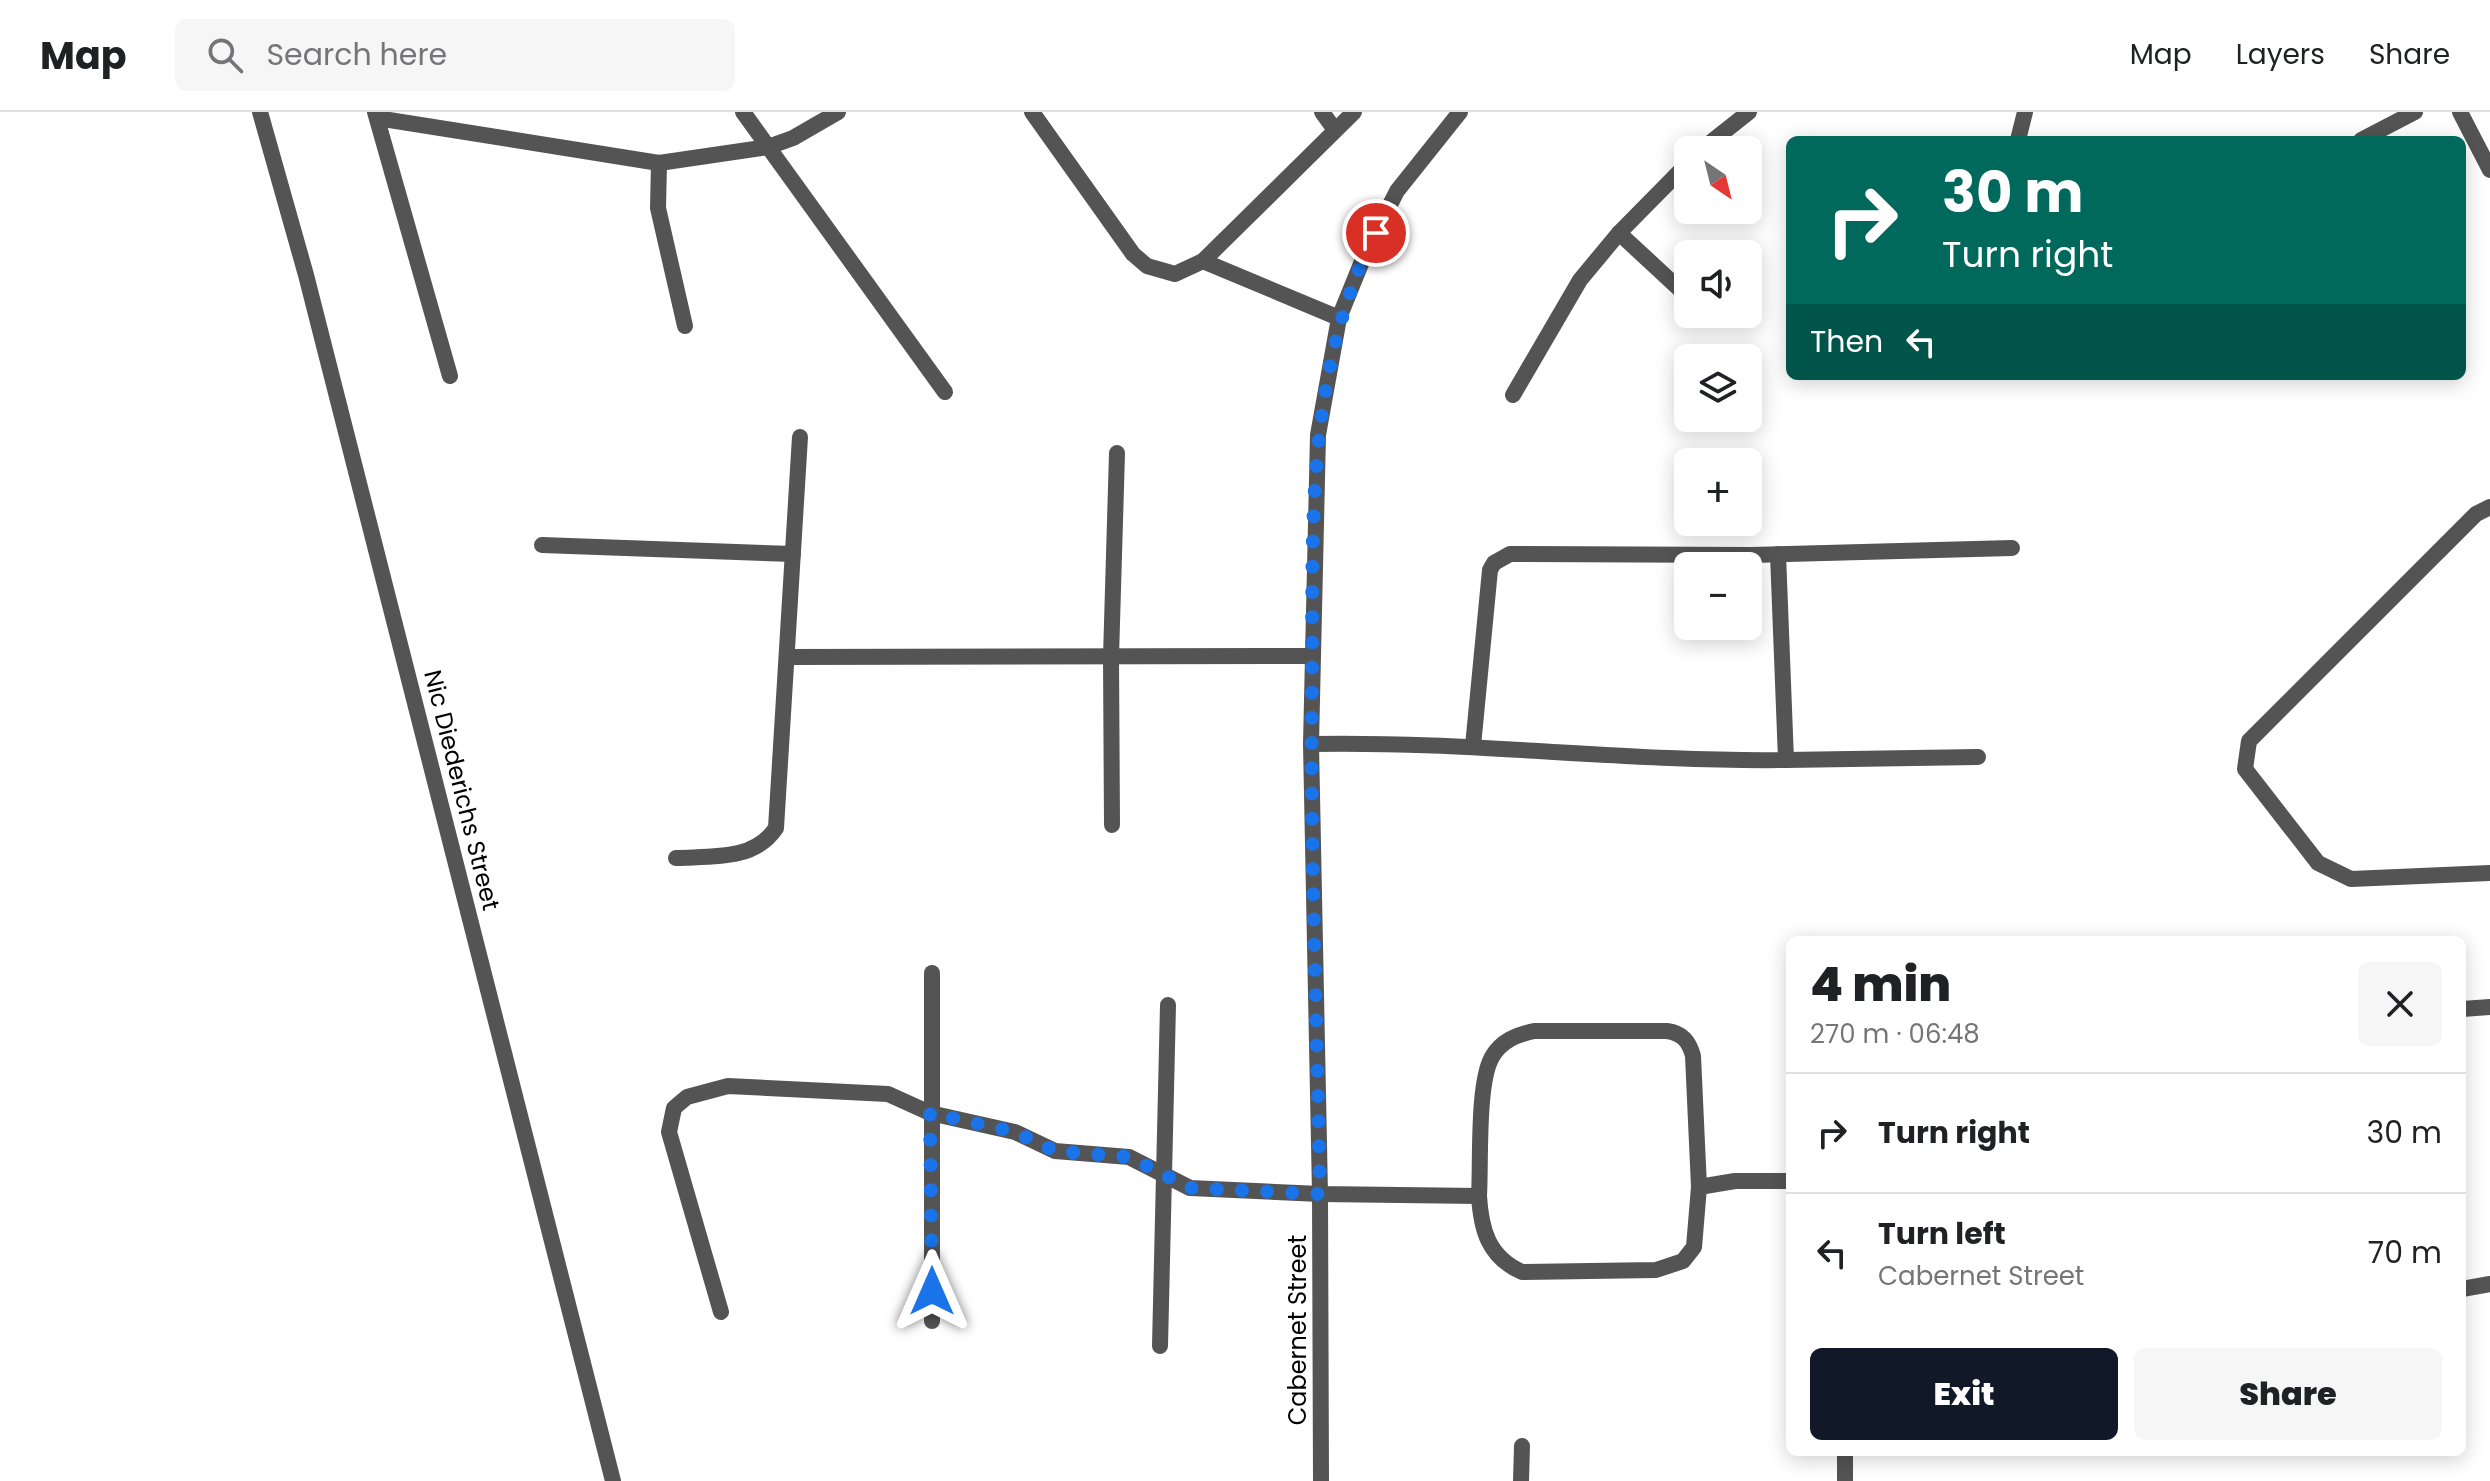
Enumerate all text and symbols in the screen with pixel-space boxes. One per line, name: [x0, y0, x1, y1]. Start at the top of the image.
search box: [175, 19, 735, 91]
text: Map: [40, 29, 127, 82]
icon: search: [203, 33, 247, 77]
text: Search here: [267, 33, 447, 76]
text: Map: [2130, 35, 2192, 74]
text: Layers: [2236, 35, 2325, 74]
text: Share: [2369, 35, 2450, 74]
north arrow: [1674, 136, 1762, 224]
map controls: [1674, 136, 1762, 640]
text: 30 m: [1942, 153, 2084, 232]
icon: right: [1810, 168, 1914, 272]
pin: [1342, 199, 1410, 267]
icon: arrive: [1354, 211, 1398, 255]
text: Turn right: [1942, 229, 2113, 280]
button: sound: [1674, 240, 1762, 328]
text: Then: [1810, 320, 1883, 363]
icon: left: [1899, 320, 1943, 364]
button: layers: [1674, 344, 1762, 432]
button: +: [1674, 448, 1762, 536]
button: −: [1674, 552, 1762, 640]
street label: Nic Diederichs Street: [416, 666, 508, 914]
text: 4 min: [1810, 951, 1951, 1018]
button: close: [2358, 962, 2442, 1046]
text: 270 m · 06:48: [1810, 1016, 1980, 1052]
icon: right: [1810, 1111, 1854, 1155]
text: Turn right: [1878, 1111, 2030, 1154]
text: 30 m: [2367, 1111, 2442, 1154]
text: Turn left: [1878, 1212, 2006, 1255]
icon: left: [1810, 1231, 1854, 1275]
text: 70 m: [2368, 1231, 2442, 1274]
street label: Cabernet Street: [1281, 1235, 1314, 1425]
position arrow: [890, 1249, 974, 1333]
text: Cabernet Street: [1878, 1258, 2084, 1294]
button: Exit: [1810, 1348, 2118, 1440]
button: Share: [2134, 1348, 2442, 1440]

